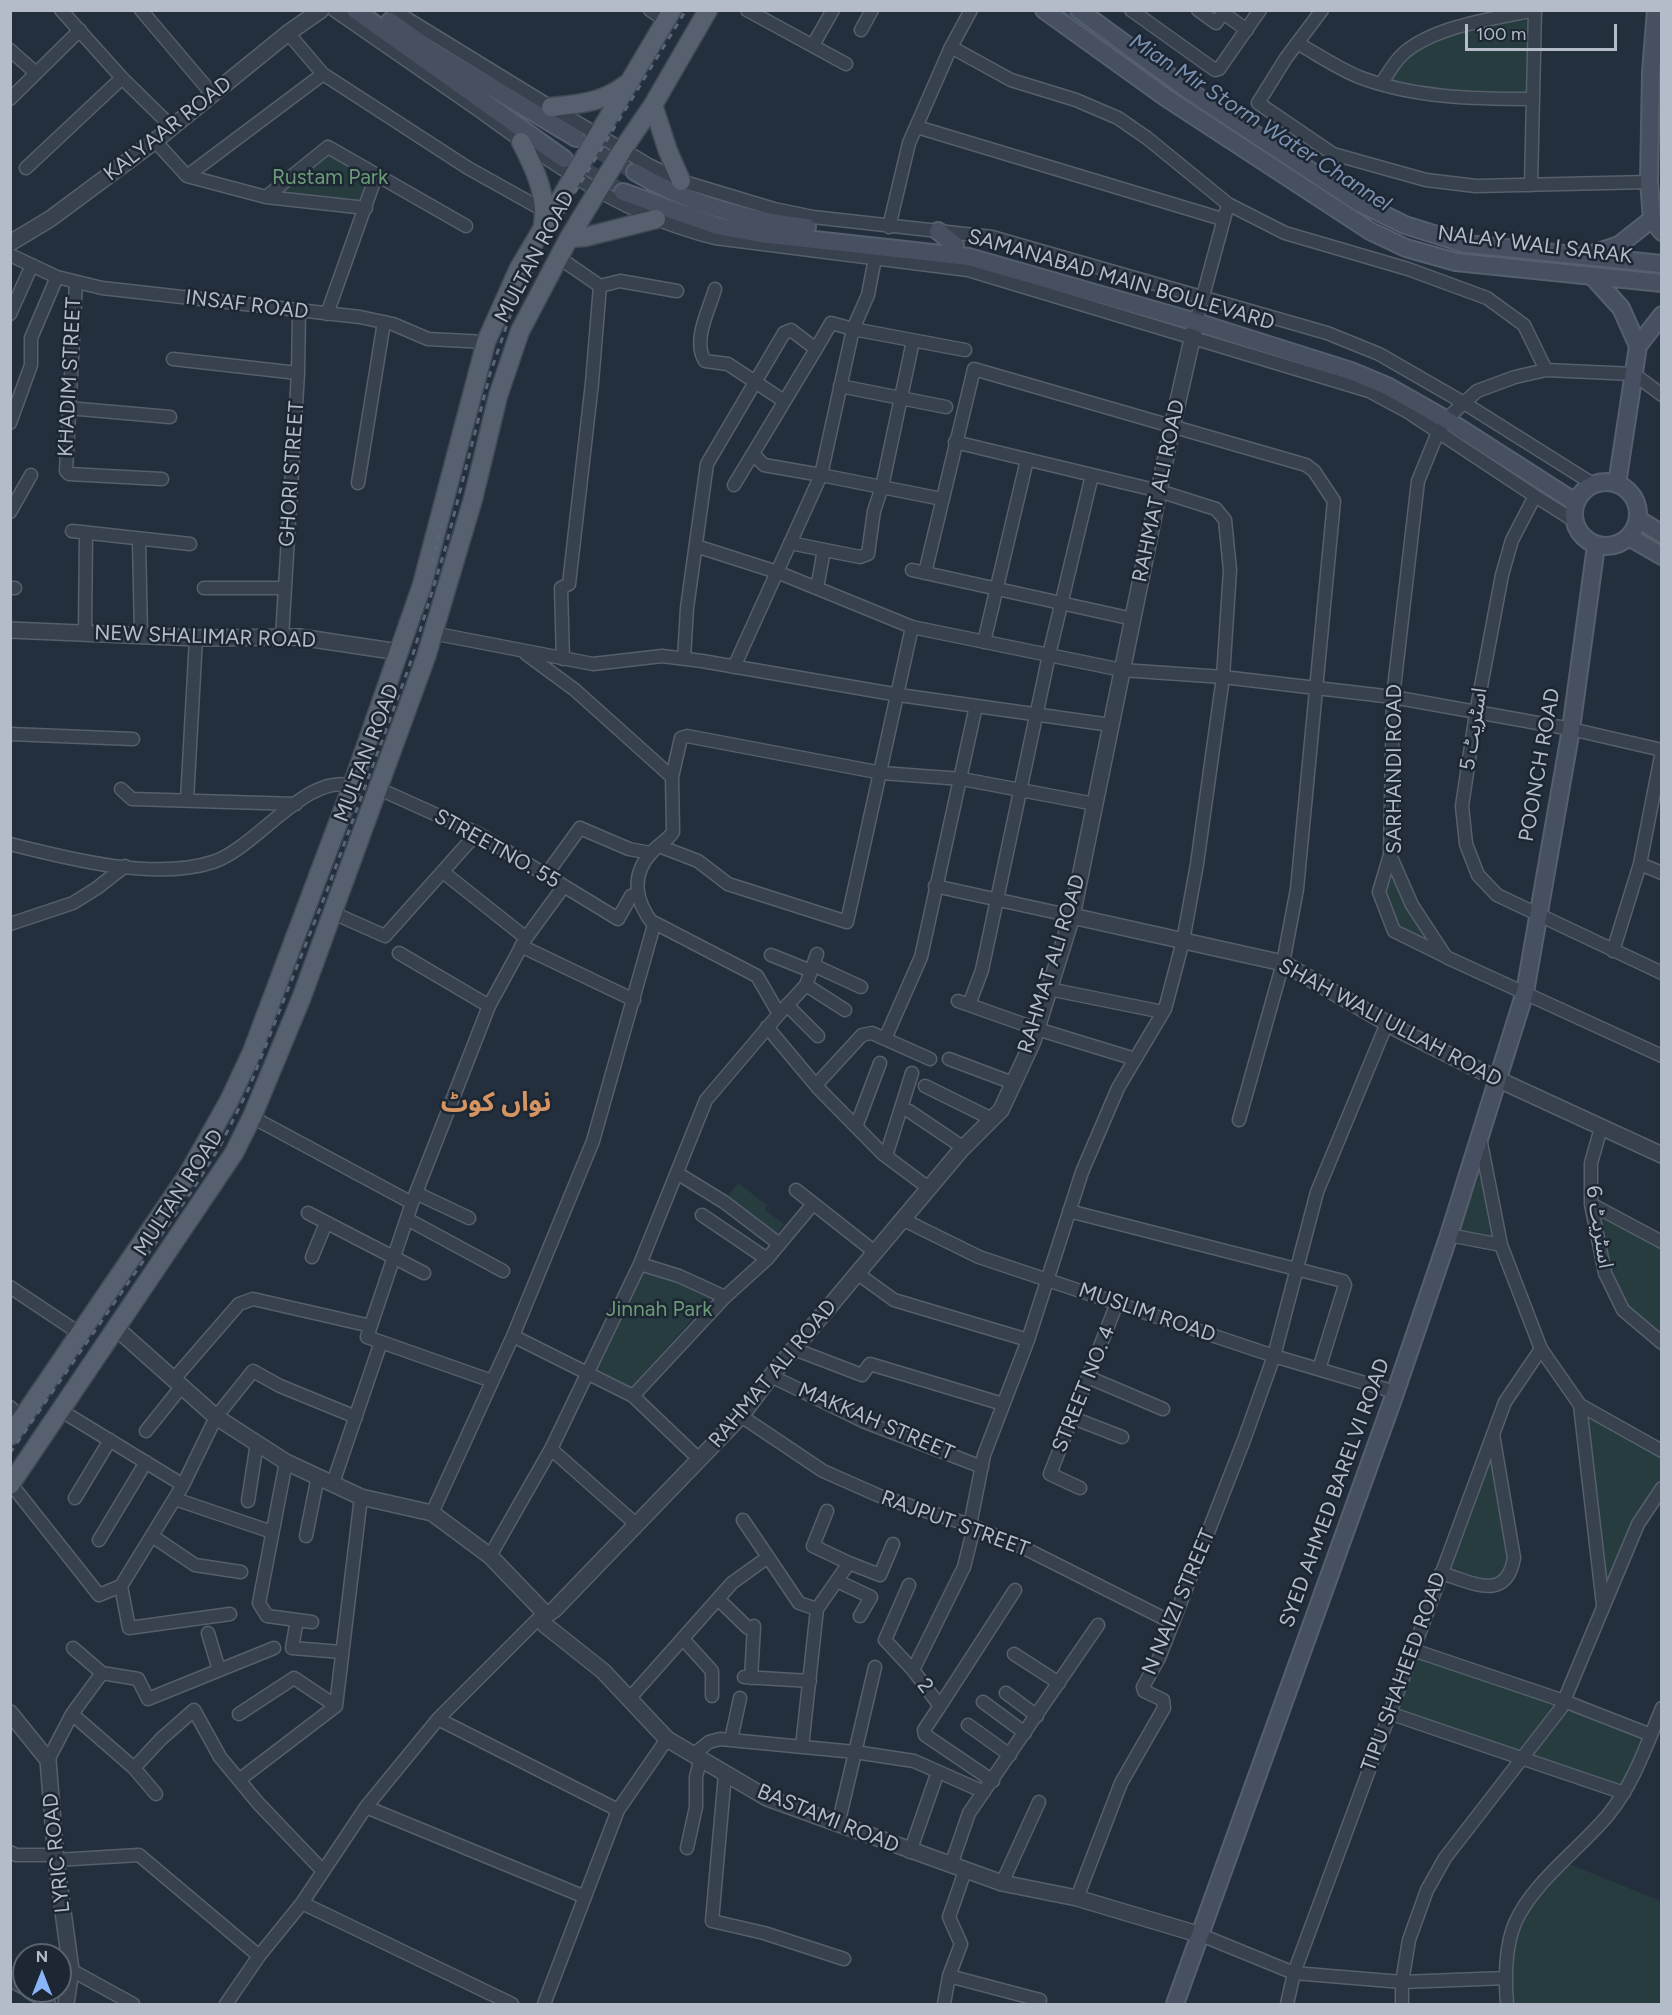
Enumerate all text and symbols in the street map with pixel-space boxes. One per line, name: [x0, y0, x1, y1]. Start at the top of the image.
scale bar: [1468, 12, 1620, 50]
text: 100 m: [1476, 23, 1526, 45]
water label: Mian Mir Storm Water Channel: [1124, 28, 1396, 218]
street label: KALYAAR ROAD: [99, 71, 237, 187]
park label: Rustam Park: [272, 165, 388, 191]
street label: MULTAN ROAD: [490, 187, 580, 327]
street label: NALAY WALI SARAK: [1436, 221, 1634, 269]
street label: SAMANABAD MAIN BOULEVARD: [965, 224, 1277, 336]
street label: INSAF ROAD: [184, 285, 310, 325]
street label: KHADIM STREET: [53, 296, 87, 458]
street label: RAHMAT ALI ROAD: [1127, 398, 1191, 584]
street label: GHORI STREET: [274, 400, 310, 548]
street label: NEW SHALIMAR ROAD: [94, 621, 316, 653]
street label: MULTAN ROAD: [329, 680, 405, 826]
street label: SARHANDI ROAD: [1382, 684, 1408, 854]
street label: اسٹریٹ 5: [1455, 686, 1493, 772]
street label: POONCH ROAD: [1514, 686, 1566, 844]
street label: STREETNO. 55: [430, 804, 564, 894]
street label: RAHMAT ALI ROAD: [1013, 871, 1091, 1057]
street label: SHAH WALI ULLAH ROAD: [1274, 953, 1506, 1093]
district label: نواں کوٹ: [441, 1087, 551, 1119]
street label: MULTAN ROAD: [129, 1125, 229, 1261]
street label: اسٹریٹ 6: [1580, 1184, 1618, 1270]
street label: MUSLIM ROAD: [1075, 1278, 1219, 1348]
street label: RAHMAT ALI ROAD: [704, 1295, 842, 1453]
park label: Jinnah Park: [606, 1297, 712, 1323]
street label: STREET NO. 4: [1047, 1322, 1121, 1456]
street label: SYED AHMED BARELVI ROAD: [1274, 1355, 1396, 1631]
street label: MAKKAH STREET: [794, 1378, 958, 1466]
street label: RAJPUT STREET: [877, 1486, 1033, 1562]
street label: N NAIZI STREET: [1137, 1525, 1221, 1679]
street label: TIPU SHAHEED ROAD: [1356, 1569, 1452, 1775]
street label: 2: [911, 1674, 939, 1698]
street label: BASTAMI ROAD: [753, 1779, 903, 1859]
street label: LYRIC ROAD: [38, 1792, 76, 1914]
north arrow: [12, 1943, 72, 2003]
text: N: [36, 1947, 48, 1966]

